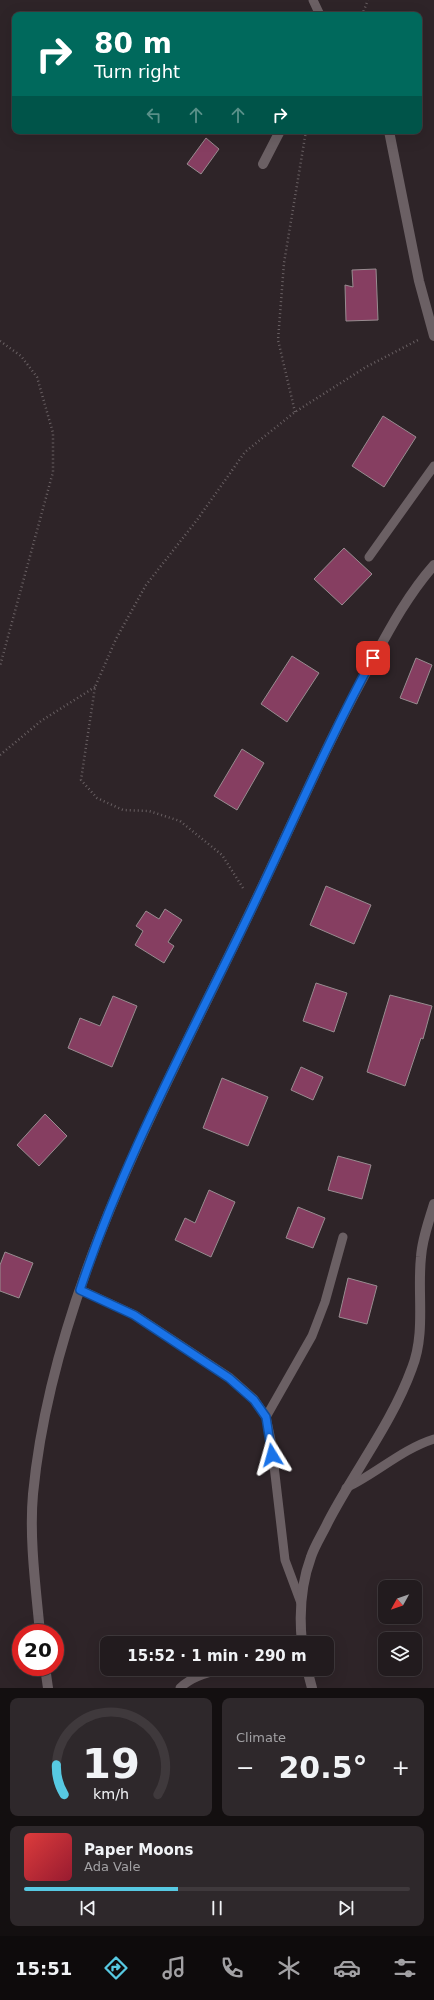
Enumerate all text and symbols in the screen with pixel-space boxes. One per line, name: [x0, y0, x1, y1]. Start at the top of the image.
text: 80 m: [94, 27, 172, 60]
icon: right: [28, 28, 80, 80]
text: Turn right: [94, 61, 180, 82]
icon: left: [143, 104, 165, 126]
icon: ahead: [185, 104, 207, 126]
icon: ahead: [227, 104, 249, 126]
icon: right: [269, 104, 291, 126]
pin: [356, 641, 390, 675]
icon: arrive: [362, 647, 384, 669]
position arrow: [251, 1434, 293, 1476]
north arrow: [378, 1580, 422, 1624]
map controls: [378, 1580, 422, 1676]
speed limit sign: 20: [12, 1624, 64, 1676]
button: layers: [378, 1632, 422, 1676]
text: 15:52 · 1 min · 290 m: [127, 1647, 307, 1665]
text: Climate: [236, 1730, 286, 1745]
text: 19: [82, 1739, 140, 1788]
text: 20.5°: [278, 1750, 368, 1785]
text: −: [236, 1755, 254, 1780]
text: +: [392, 1755, 410, 1780]
text: km/h: [93, 1786, 129, 1802]
text: Paper Moons: [84, 1841, 193, 1859]
text: Ada Vale: [84, 1859, 140, 1874]
icon: previous: [77, 1897, 99, 1919]
icon: pause: [206, 1897, 228, 1919]
icon: next: [335, 1897, 357, 1919]
icon: directions: [102, 1954, 130, 1982]
icon: music: [160, 1954, 188, 1982]
icon: phone: [218, 1954, 246, 1982]
icon: climate: [275, 1954, 303, 1982]
icon: car: [333, 1954, 361, 1982]
icon: filters: [391, 1954, 419, 1982]
text: 15:51: [15, 1958, 72, 1979]

